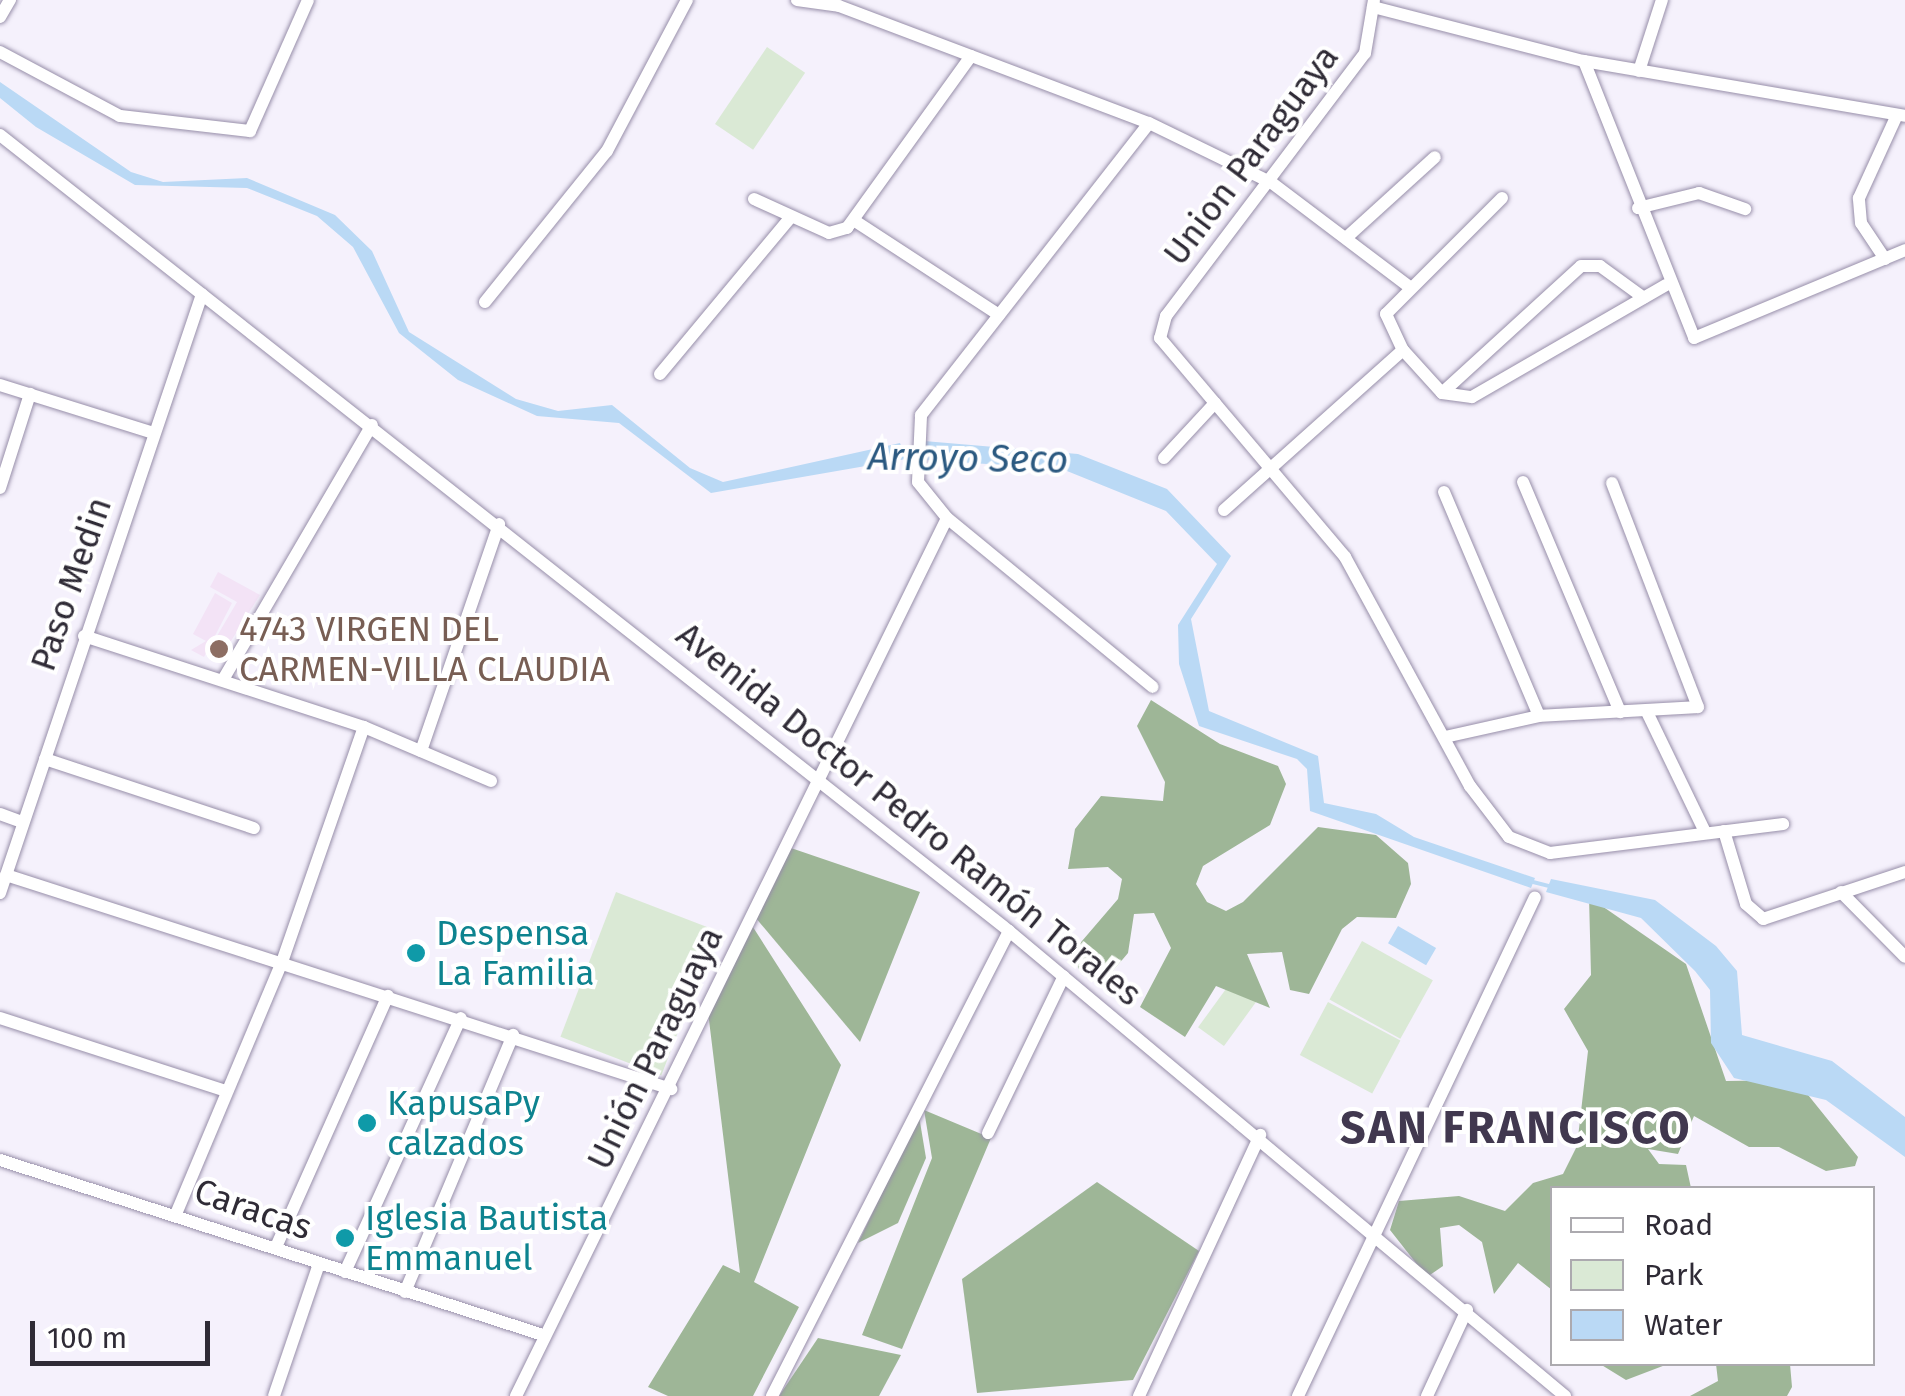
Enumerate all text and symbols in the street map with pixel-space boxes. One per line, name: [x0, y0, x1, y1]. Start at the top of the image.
street label: Union Paraguaya: [1155, 37, 1347, 273]
water label: Arroyo Seco: [867, 434, 1069, 484]
street label: Paso Medin: [22, 492, 120, 676]
place label: 4743 VIRGEN DEL CARMEN-VILLA CLAUDIA: [239, 608, 610, 690]
street label: Avenida Doctor Pedro Ramón Torales: [668, 613, 1150, 1015]
marker: 4743 VIRGEN DEL CARMEN-VILLA CLAUDIA: [208, 638, 230, 660]
place label: Despensa La Familia: [436, 912, 595, 994]
street label: Unión Paraguaya: [578, 920, 732, 1176]
marker: Despensa La Familia: [405, 942, 427, 964]
place label: KapusaPy calzados: [387, 1082, 540, 1164]
district label: SAN FRANCISCO: [1340, 1102, 1692, 1156]
marker: KapusaPy calzados: [356, 1112, 378, 1134]
street label: Caracas: [189, 1169, 317, 1249]
legend: [1550, 1186, 1875, 1366]
place label: Iglesia Bautista Emmanuel: [365, 1197, 608, 1279]
text: Road: [1644, 1207, 1713, 1243]
marker: Iglesia Bautista Emmanuel: [334, 1227, 356, 1249]
text: Park: [1644, 1257, 1703, 1293]
scale bar: [35, 1301, 215, 1363]
text: Water: [1644, 1307, 1723, 1343]
text: 100 m: [47, 1320, 127, 1356]

